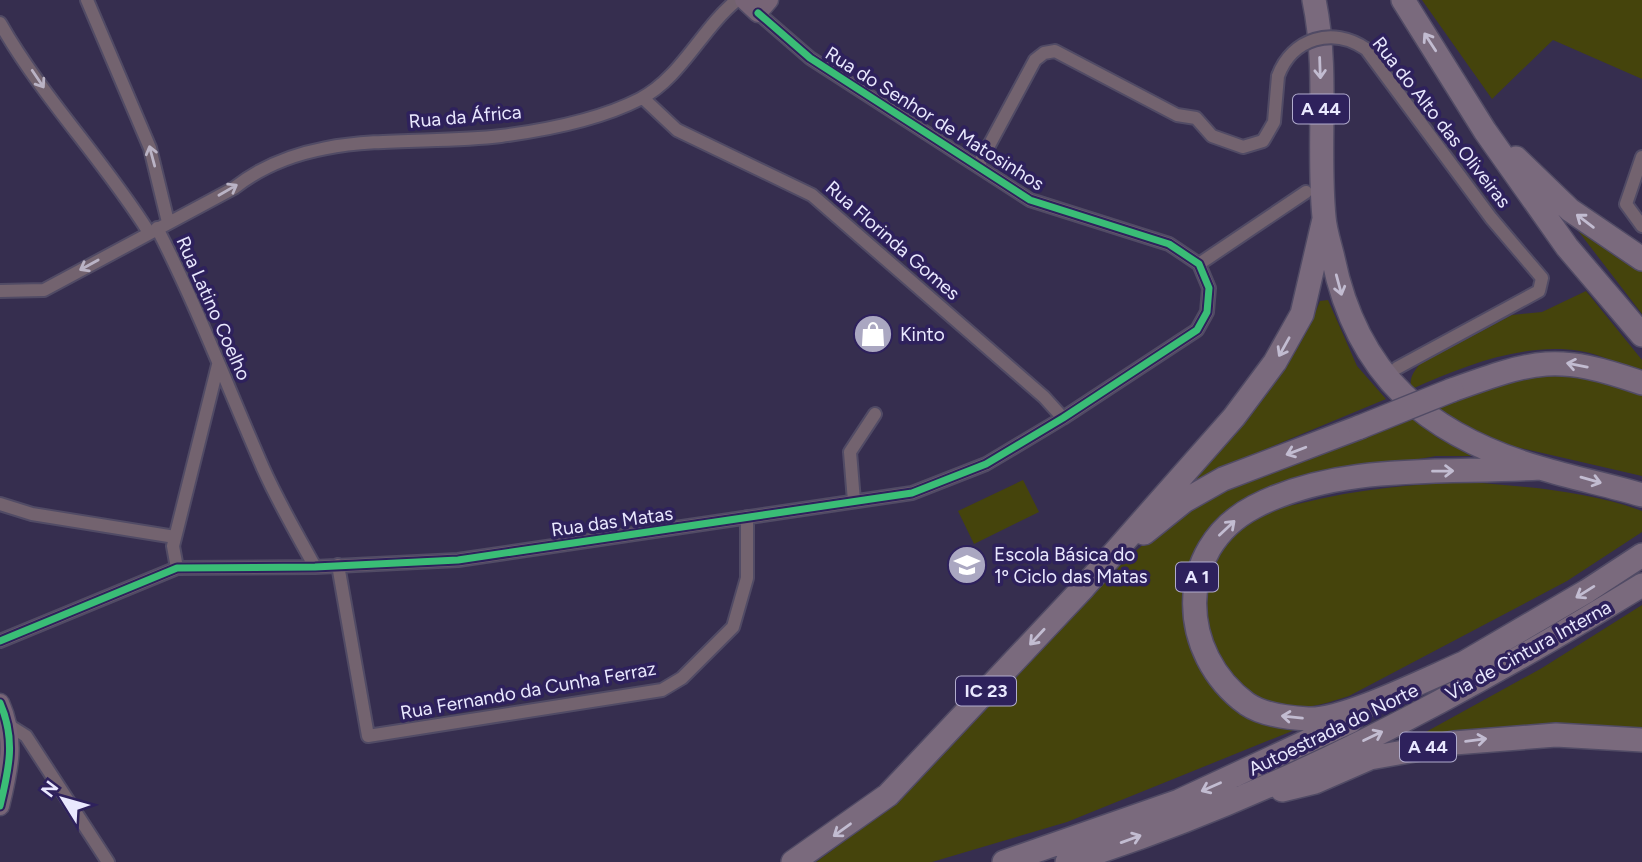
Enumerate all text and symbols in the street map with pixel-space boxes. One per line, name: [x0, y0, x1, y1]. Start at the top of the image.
street label: Rua do Alto das Oliveiras: [1368, 32, 1516, 213]
one-way arrow: [1423, 33, 1437, 52]
street label: Rua do Senhor de Matosinhos: [821, 41, 1048, 195]
one-way arrow: [1314, 56, 1327, 79]
one-way arrow: [31, 69, 45, 88]
road number: A 44: [1293, 94, 1349, 124]
street label: Rua da África: [408, 100, 522, 133]
one-way arrow: [144, 145, 157, 167]
street label: Rua Florinda Gomes: [821, 176, 965, 305]
one-way arrow: [218, 183, 238, 197]
one-way arrow: [1576, 214, 1595, 228]
street label: Rua Latino Coelho: [171, 233, 256, 384]
one-way arrow: [79, 258, 99, 272]
one-way arrow: [1334, 274, 1347, 296]
shop icon: Kinto: [852, 313, 894, 355]
place label: Kinto: [900, 323, 945, 346]
one-way arrow: [1276, 337, 1290, 357]
one-way arrow: [1566, 357, 1589, 371]
one-way arrow: [1285, 446, 1307, 459]
one-way arrow: [1431, 464, 1454, 477]
one-way arrow: [1580, 474, 1602, 487]
street label: Rua das Matas: [550, 502, 675, 541]
one-way arrow: [1218, 519, 1235, 536]
place label: Escola Básica do 1º Ciclo das Matas: [994, 543, 1148, 588]
school or university icon: Escola Básica do 1º Ciclo das Matas: [946, 544, 988, 586]
road number: A 1: [1176, 562, 1218, 592]
one-way arrow: [1575, 586, 1595, 600]
street label: Via de Cintura Interna: [1442, 595, 1615, 705]
one-way arrow: [1029, 628, 1046, 645]
street label: Rua Fernando da Cunha Ferraz: [398, 657, 658, 724]
road number: IC 23: [956, 676, 1016, 706]
street label: Autoestrada do Norte: [1245, 678, 1422, 781]
one-way arrow: [1281, 711, 1303, 724]
one-way arrow: [1362, 728, 1383, 742]
road number: A 44: [1400, 732, 1456, 762]
one-way arrow: [1465, 734, 1487, 747]
north arrow: [28, 764, 98, 834]
text: N: [36, 776, 63, 802]
one-way arrow: [1201, 781, 1223, 794]
one-way arrow: [833, 822, 852, 837]
one-way arrow: [1119, 832, 1141, 844]

